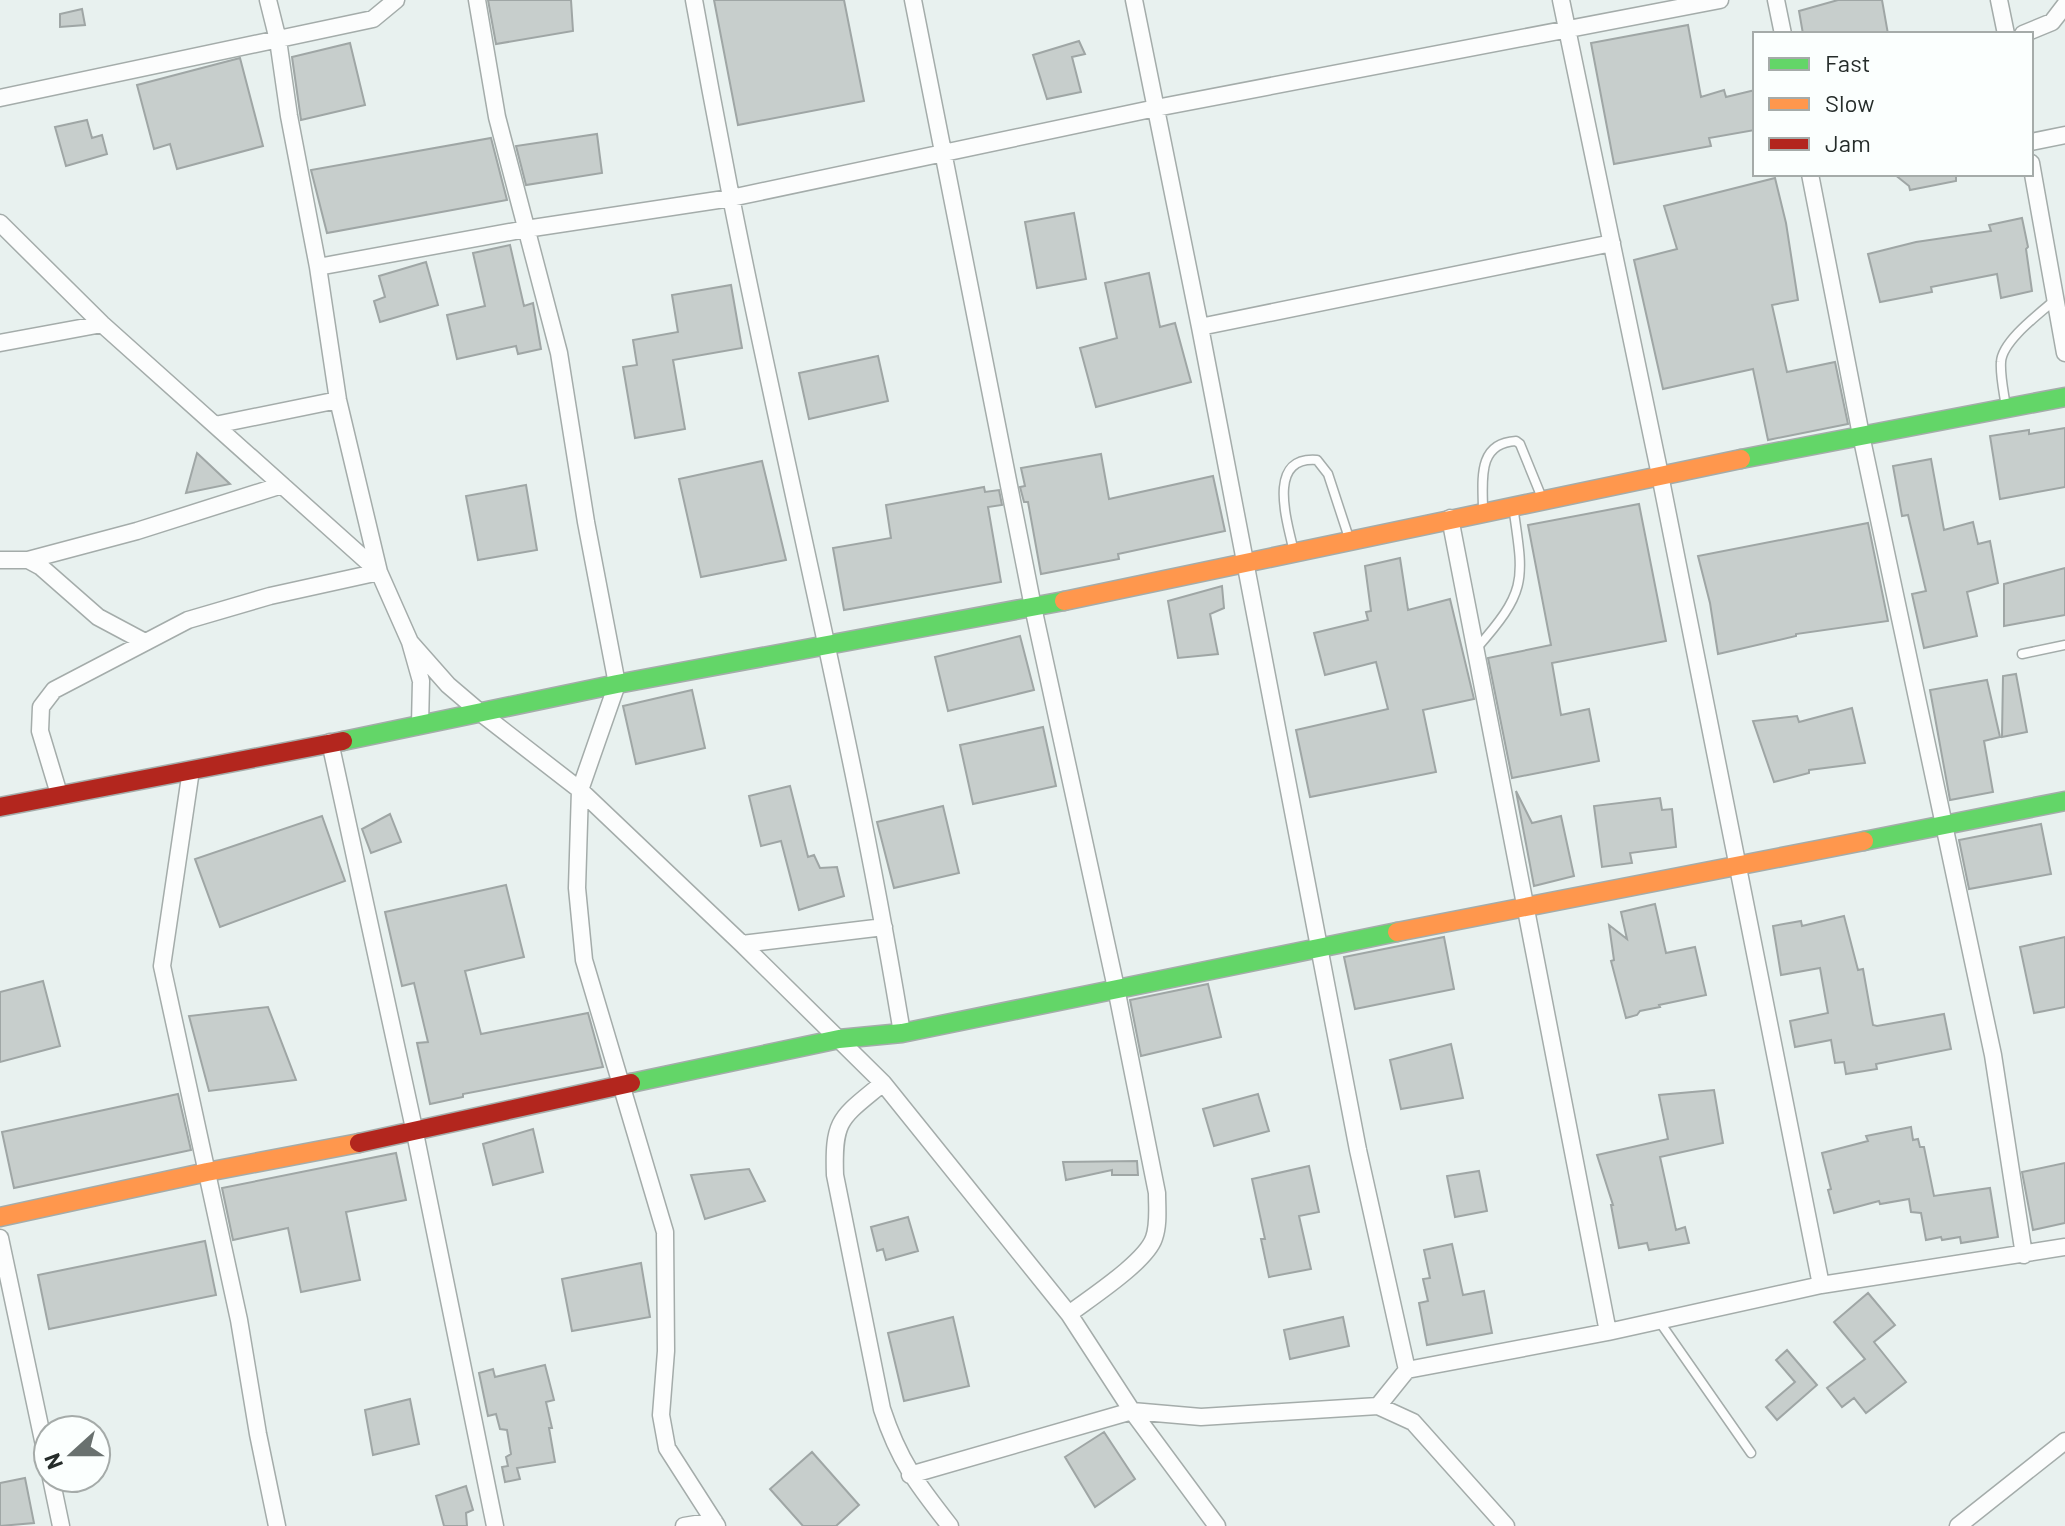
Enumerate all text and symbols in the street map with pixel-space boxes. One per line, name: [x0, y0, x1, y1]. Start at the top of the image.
legend: [1753, 32, 2033, 176]
text: Fast: [1825, 48, 1870, 77]
text: Slow: [1825, 88, 1874, 117]
text: Jam: [1825, 128, 1871, 157]
north arrow: [32, 1414, 112, 1494]
text: N: [38, 1450, 67, 1473]

